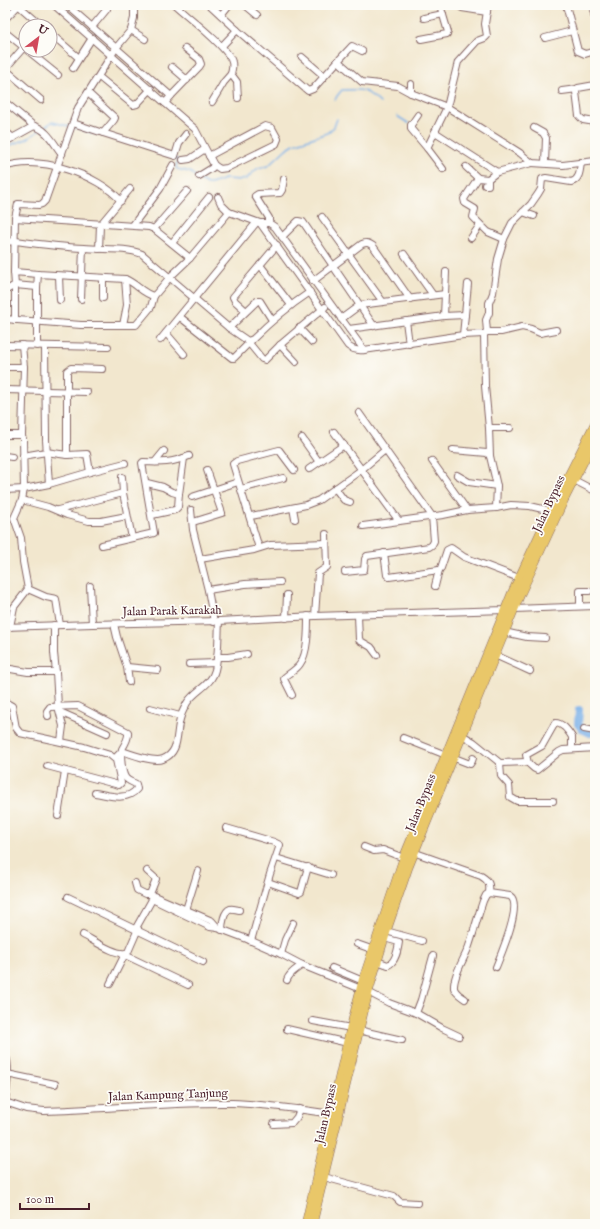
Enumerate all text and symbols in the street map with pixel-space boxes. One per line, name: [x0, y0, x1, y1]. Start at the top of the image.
north arrow: [18, 18, 58, 58]
text: U: [34, 21, 51, 39]
street label: Jalan Bypass: [528, 473, 570, 537]
street label: Jalan Parak Karakah: [120, 603, 222, 620]
street label: Jalan Bypass: [402, 772, 440, 836]
street label: Jalan Bypass: [311, 1082, 341, 1148]
street label: Jalan Kampung Tanjung: [106, 1085, 229, 1106]
scale bar: [20, 1185, 89, 1211]
text: 100 m: [26, 1192, 54, 1207]

